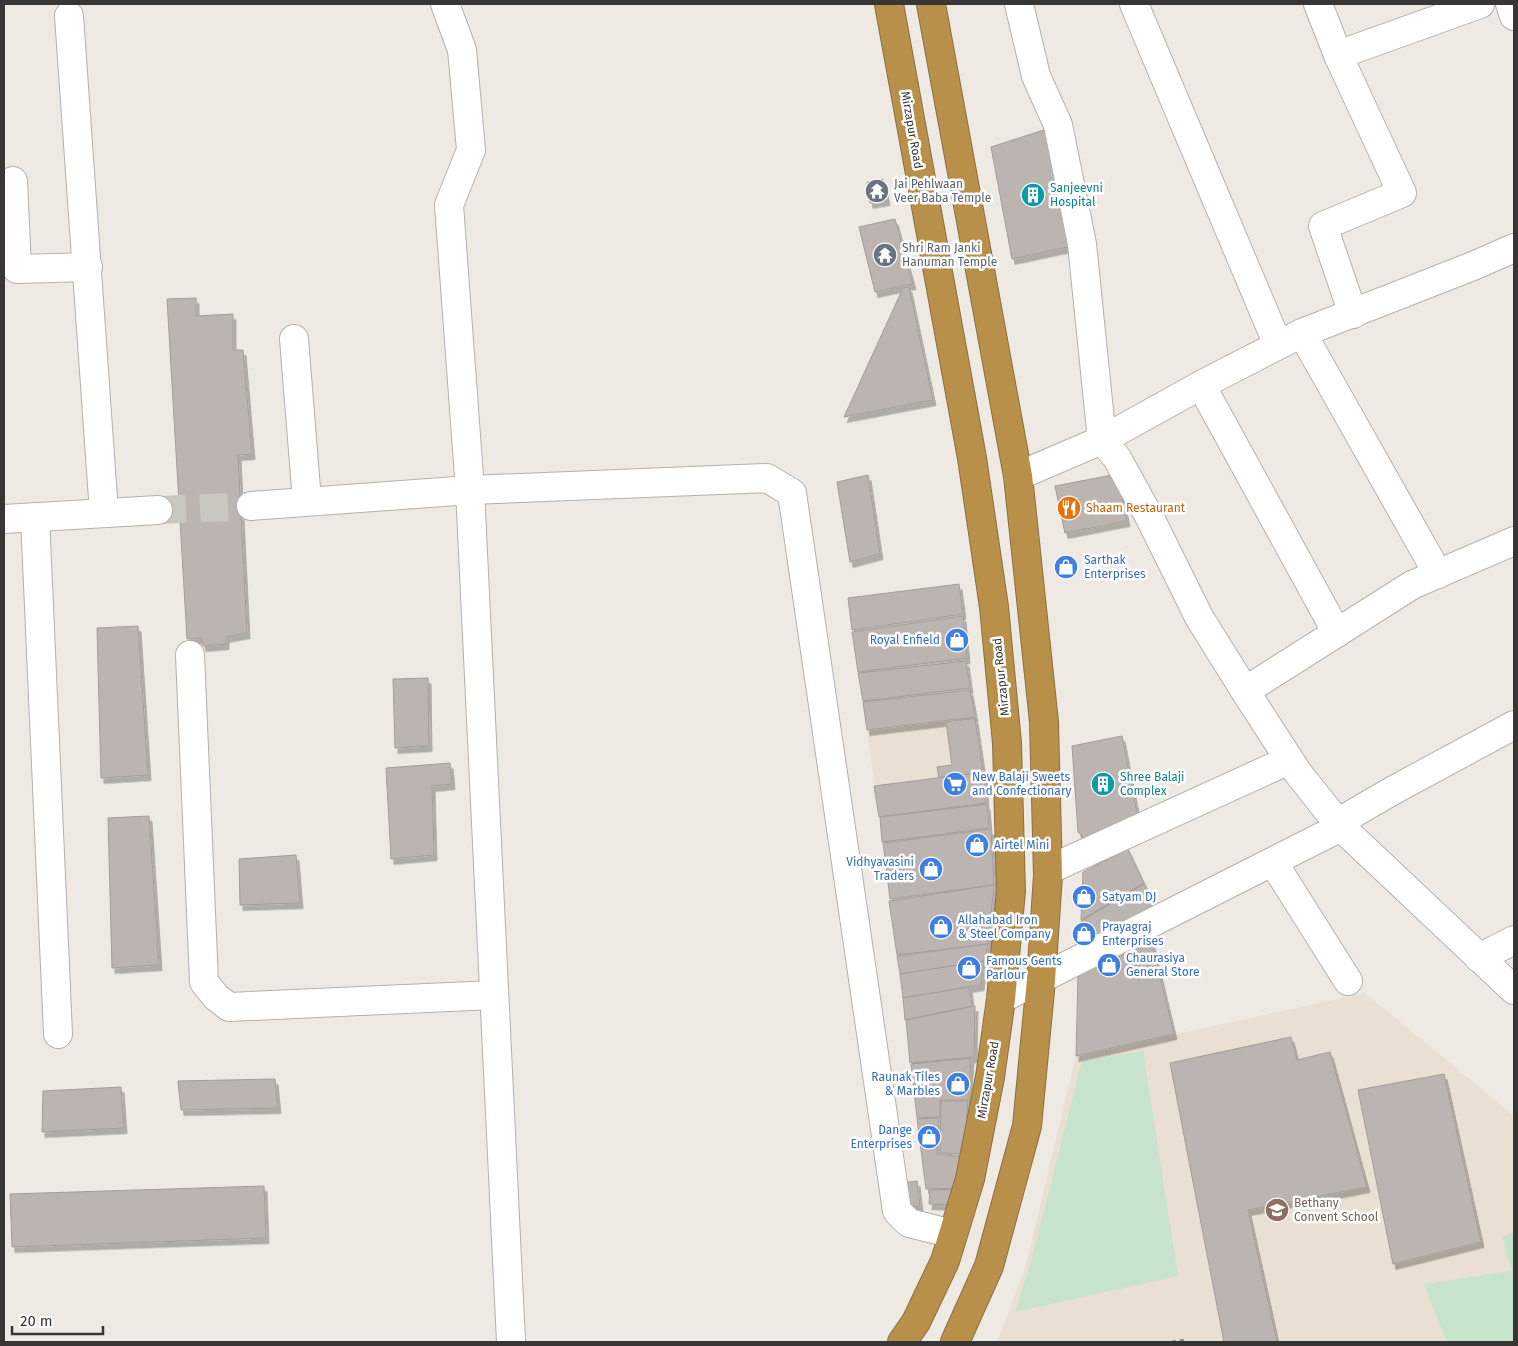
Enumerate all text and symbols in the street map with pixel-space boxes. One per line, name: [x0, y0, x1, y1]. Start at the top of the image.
street label: Mirzapur Road: [898, 90, 926, 170]
place label: Jai Pehlwaan Veer Baba Temple: [894, 177, 991, 205]
temple icon: Jai Pehlwaan Veer Baba Temple: [864, 178, 890, 204]
place label: Sanjeevni Hospital: [1050, 181, 1103, 209]
building icon: Sanjeevni Hospital: [1020, 182, 1046, 208]
place label: Shri Ram Janki Hanuman Temple: [902, 241, 997, 269]
temple icon: Shri Ram Janki Hanuman Temple: [872, 242, 898, 268]
restaurant icon: Shaam Restaurant: [1056, 495, 1082, 521]
place label: Shaam Restaurant: [1086, 501, 1186, 515]
place label: Sarthak Enterprises: [1084, 553, 1146, 581]
shop icon: Sarthak Enterprises: [1053, 554, 1079, 580]
shop icon: Royal Enfield: [944, 627, 970, 653]
place label: Royal Enfield: [870, 633, 940, 647]
street label: Mirzapur Road: [990, 637, 1012, 717]
place label: New Balaji Sweets and Confectionary: [972, 770, 1072, 798]
place label: Shree Balaji Complex: [1120, 770, 1184, 798]
supermarket icon: New Balaji Sweets and Confectionary: [942, 771, 968, 797]
building icon: Shree Balaji Complex: [1090, 771, 1116, 797]
shop icon: Airtel Mini: [964, 832, 990, 858]
place label: Airtel Mini: [994, 838, 1049, 852]
place label: Vidhyavasini Traders: [846, 855, 914, 883]
shop icon: Vidhyavasini Traders: [918, 856, 944, 882]
shop icon: Satyam DJ: [1071, 884, 1097, 910]
place label: Satyam DJ: [1102, 890, 1156, 904]
place label: Allahabad Iron & Steel Company: [958, 913, 1051, 941]
shop icon: Allahabad Iron & Steel Company: [928, 914, 954, 940]
place label: Prayagraj Enterprises: [1102, 920, 1164, 948]
shop icon: Prayagraj Enterprises: [1071, 921, 1097, 947]
place label: Chaurasiya General Store: [1126, 951, 1200, 979]
shop icon: Chaurasiya General Store: [1096, 952, 1122, 978]
place label: Famous Gents Parlour: [986, 954, 1062, 982]
shop icon: Famous Gents Parlour: [956, 955, 982, 981]
street label: Mirzapur Road: [974, 1040, 1002, 1120]
place label: Raunak Tiles & Marbles: [871, 1070, 940, 1098]
shop icon: Raunak Tiles & Marbles: [945, 1071, 971, 1097]
place label: Dange Enterprises: [850, 1123, 912, 1151]
shop icon: Dange Enterprises: [916, 1124, 942, 1150]
place label: Bethany Convent School: [1294, 1196, 1379, 1224]
school or university icon: Bethany Convent School: [1264, 1197, 1290, 1223]
scale bar: [12, 1304, 104, 1336]
text: 20 m: [20, 1312, 53, 1330]

